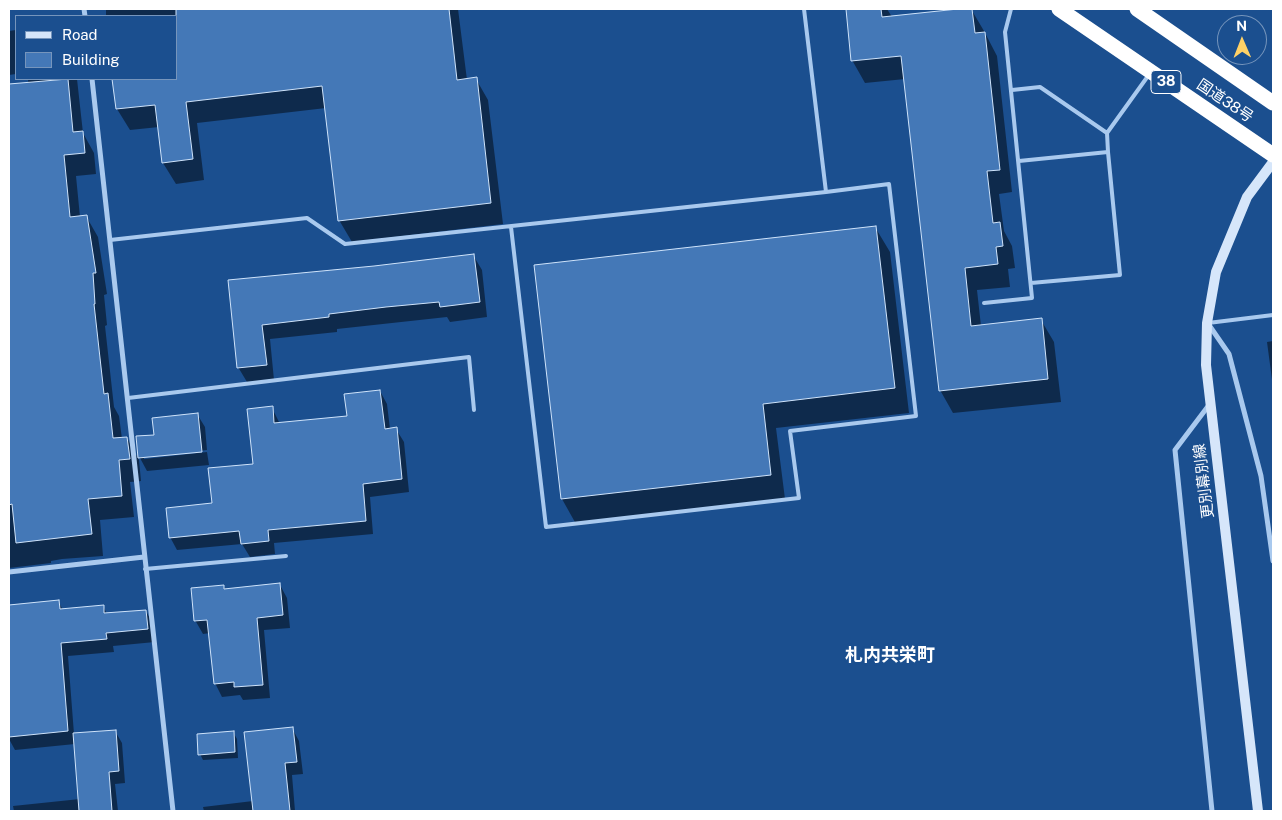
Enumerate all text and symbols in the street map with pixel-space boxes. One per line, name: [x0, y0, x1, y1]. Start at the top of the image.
legend: [15, 15, 178, 80]
north arrow: [1217, 15, 1267, 65]
text: N: [1236, 18, 1247, 34]
text: Road: [62, 26, 98, 43]
text: Building: [62, 51, 120, 68]
road number: 38: [1151, 70, 1181, 94]
street label: 国道38号: [1193, 76, 1257, 126]
street label: 更別幕別線: [1190, 443, 1218, 519]
district label: 札内共栄町: [845, 644, 935, 666]

